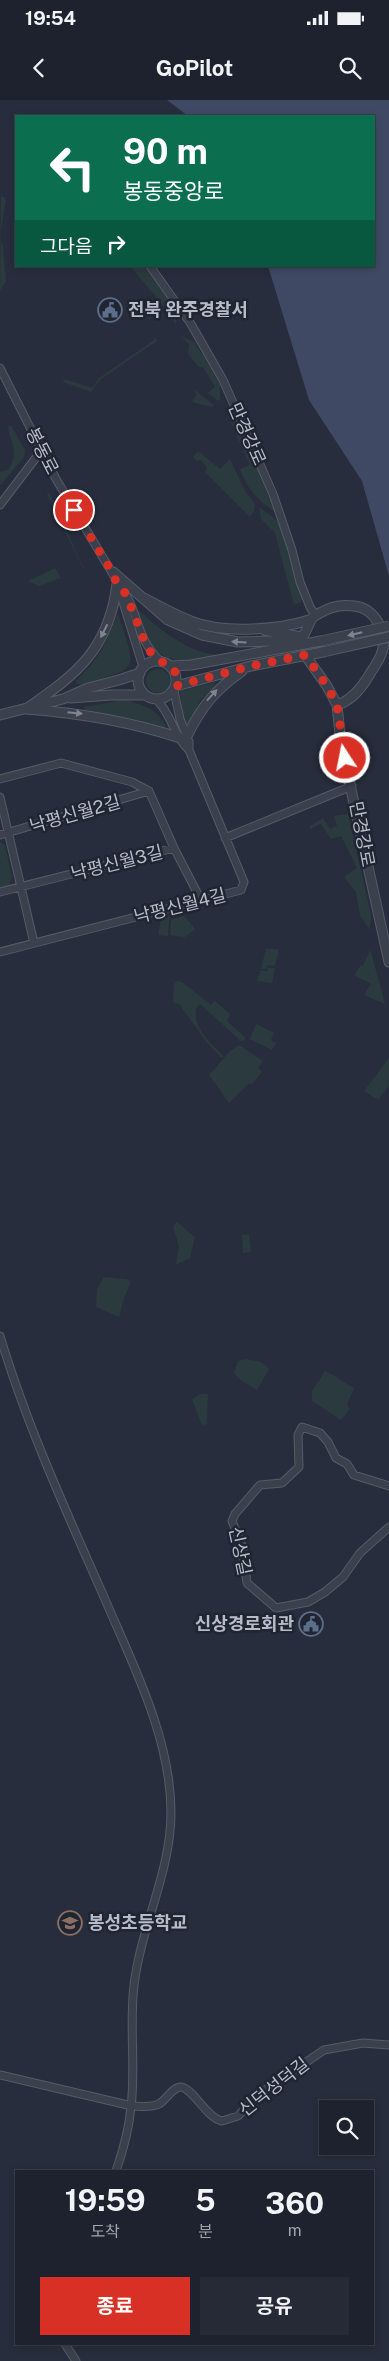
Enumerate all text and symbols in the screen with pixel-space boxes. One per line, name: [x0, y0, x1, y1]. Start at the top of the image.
text: 19:54: [25, 7, 76, 29]
icon: back: [25, 54, 53, 82]
icon: search: [336, 54, 364, 82]
text: GoPilot: [156, 55, 233, 81]
text: 90 m: [123, 131, 208, 172]
icon: left: [40, 135, 105, 200]
text: 봉동중앙로: [123, 178, 224, 204]
icon: right: [102, 230, 130, 258]
text: 그다음: [40, 235, 92, 257]
public building icon: 전북 완주경찰서: [97, 297, 123, 323]
place label: 전북 완주경찰서: [128, 299, 248, 320]
street label: 만경강로: [224, 399, 271, 468]
street label: 봉동로: [22, 424, 63, 478]
pin: [53, 489, 95, 531]
icon: arrive: [60, 496, 88, 524]
one-way arrow: [100, 624, 108, 638]
one-way arrow: [347, 630, 363, 638]
one-way arrow: [231, 637, 247, 645]
one-way arrow: [207, 689, 218, 702]
one-way arrow: [67, 709, 83, 717]
position arrow: [318, 731, 370, 783]
street label: 낙평신월2길: [27, 791, 123, 837]
street label: 만경강로: [346, 799, 379, 868]
street label: 낙평신월3길: [69, 841, 165, 884]
street label: 낙평신월4길: [132, 884, 228, 927]
street label: 신상길: [225, 1524, 256, 1577]
public building icon: 신상경로회관: [298, 1611, 324, 1637]
place label: 신상경로회관: [195, 1613, 294, 1634]
school or university icon: 봉성초등학교: [57, 1910, 83, 1936]
place label: 봉성초등학교: [88, 1912, 187, 1933]
street label: 신덕성덕길: [235, 2053, 313, 2120]
map controls: [319, 2100, 374, 2155]
button: search: [319, 2100, 374, 2155]
text: 19:59: [65, 2182, 145, 2218]
text: 5: [195, 2182, 216, 2218]
text: 360: [265, 2185, 324, 2221]
text: m: [288, 2221, 302, 2240]
text: 도착: [90, 2222, 120, 2241]
text: 분: [198, 2222, 213, 2241]
button: 종료: [40, 2277, 190, 2335]
button: 공유: [200, 2277, 349, 2335]

